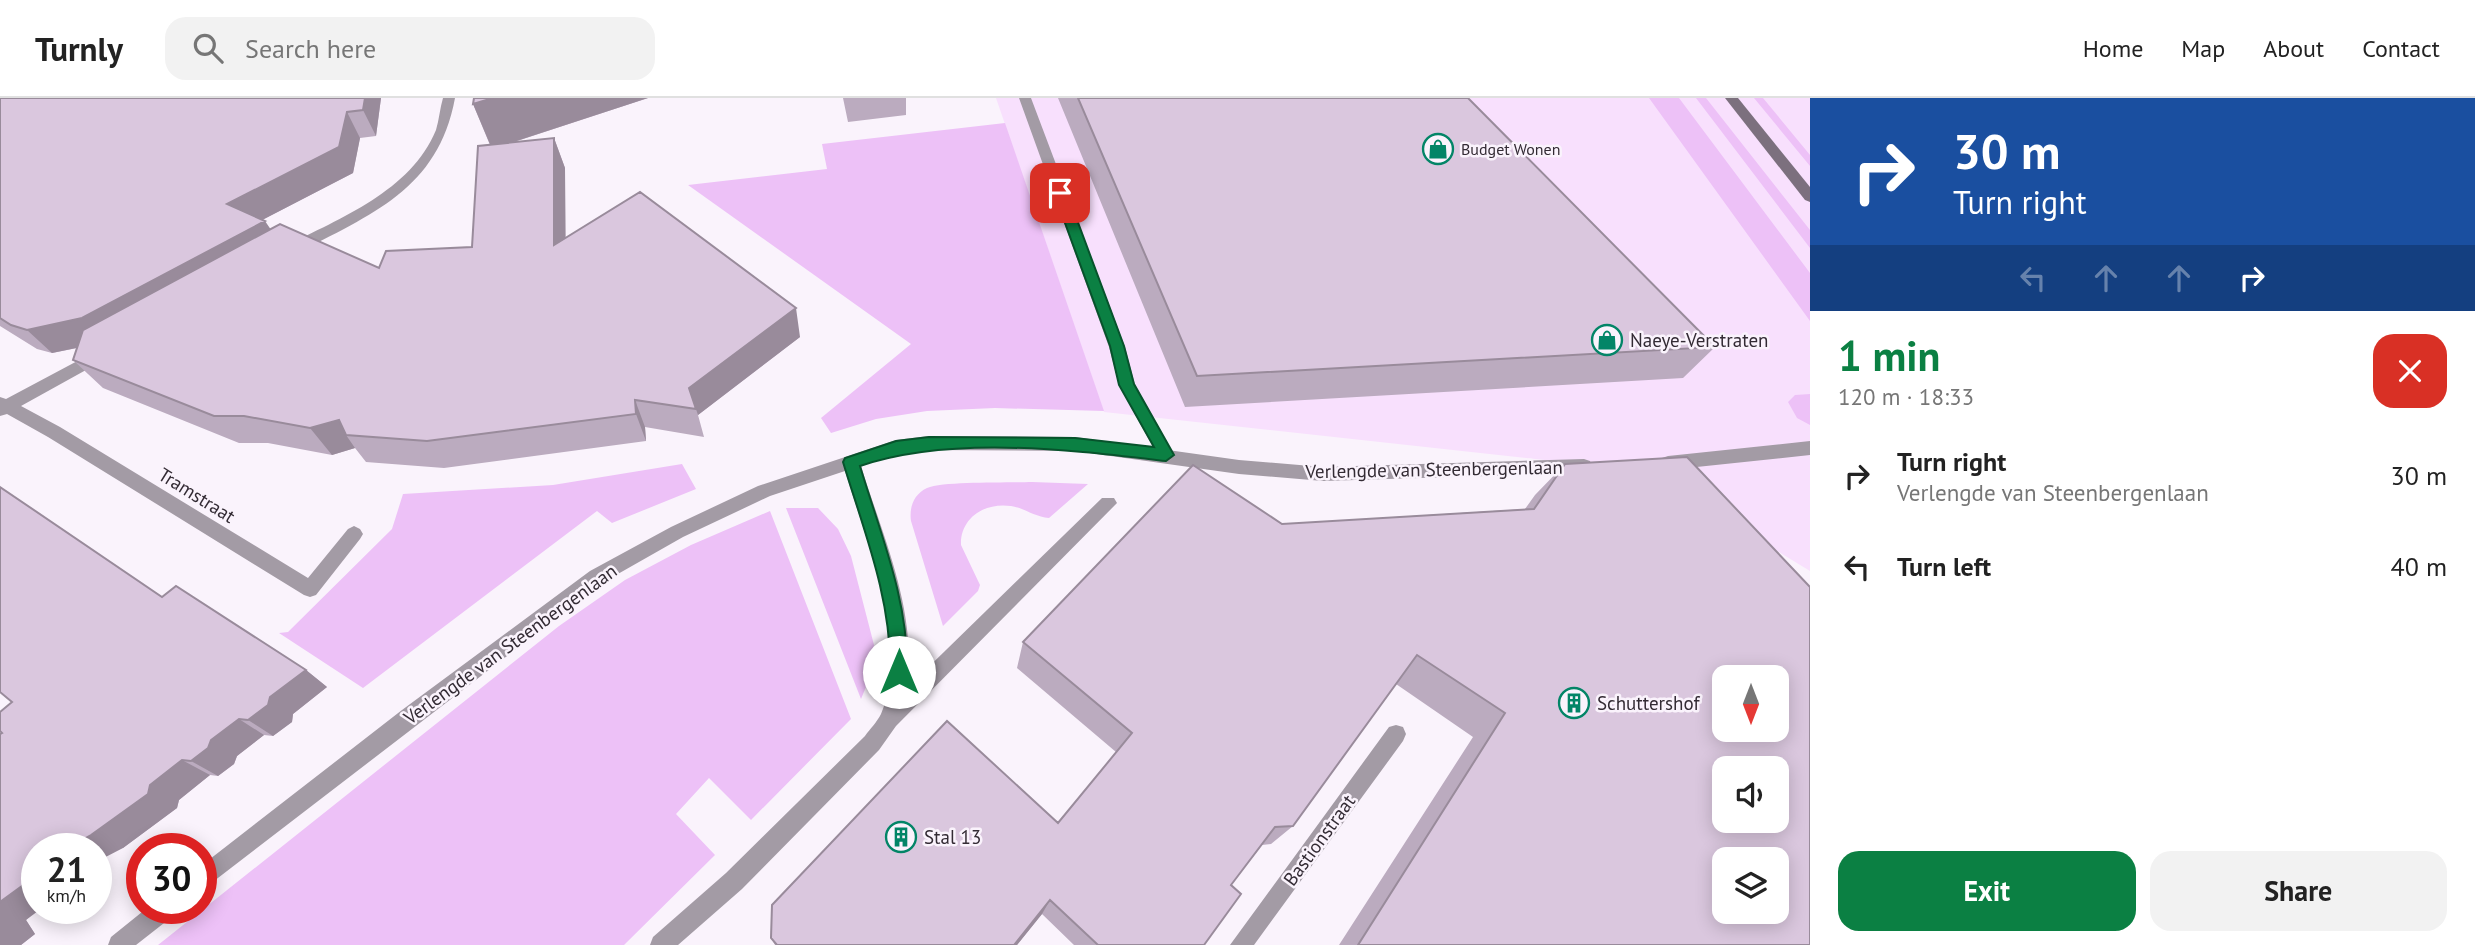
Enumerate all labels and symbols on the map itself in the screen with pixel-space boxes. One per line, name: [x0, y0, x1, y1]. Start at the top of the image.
shop icon: Budget Wonen: [1421, 132, 1455, 166]
place label: Budget Wonen: [1461, 139, 1560, 159]
pin: [1030, 163, 1090, 223]
shop icon: Naeye-Verstraten: [1590, 323, 1624, 357]
place label: Naeye-Verstraten: [1630, 328, 1768, 352]
street label: Verlengde van Steenbergenlaan: [1304, 455, 1563, 483]
street label: Tramstraat: [154, 462, 240, 528]
street label: Verlengde van Steenbergenlaan: [398, 559, 621, 730]
position arrow: [862, 635, 936, 709]
north arrow: [1712, 665, 1788, 742]
building icon: Schuttershof: [1557, 686, 1591, 720]
place label: Schuttershof: [1597, 691, 1700, 715]
street label: Bastionstraat: [1278, 789, 1360, 890]
building icon: Stal 13: [884, 820, 918, 854]
place label: Stal 13: [924, 825, 981, 849]
speed limit sign: 30: [126, 833, 217, 924]

